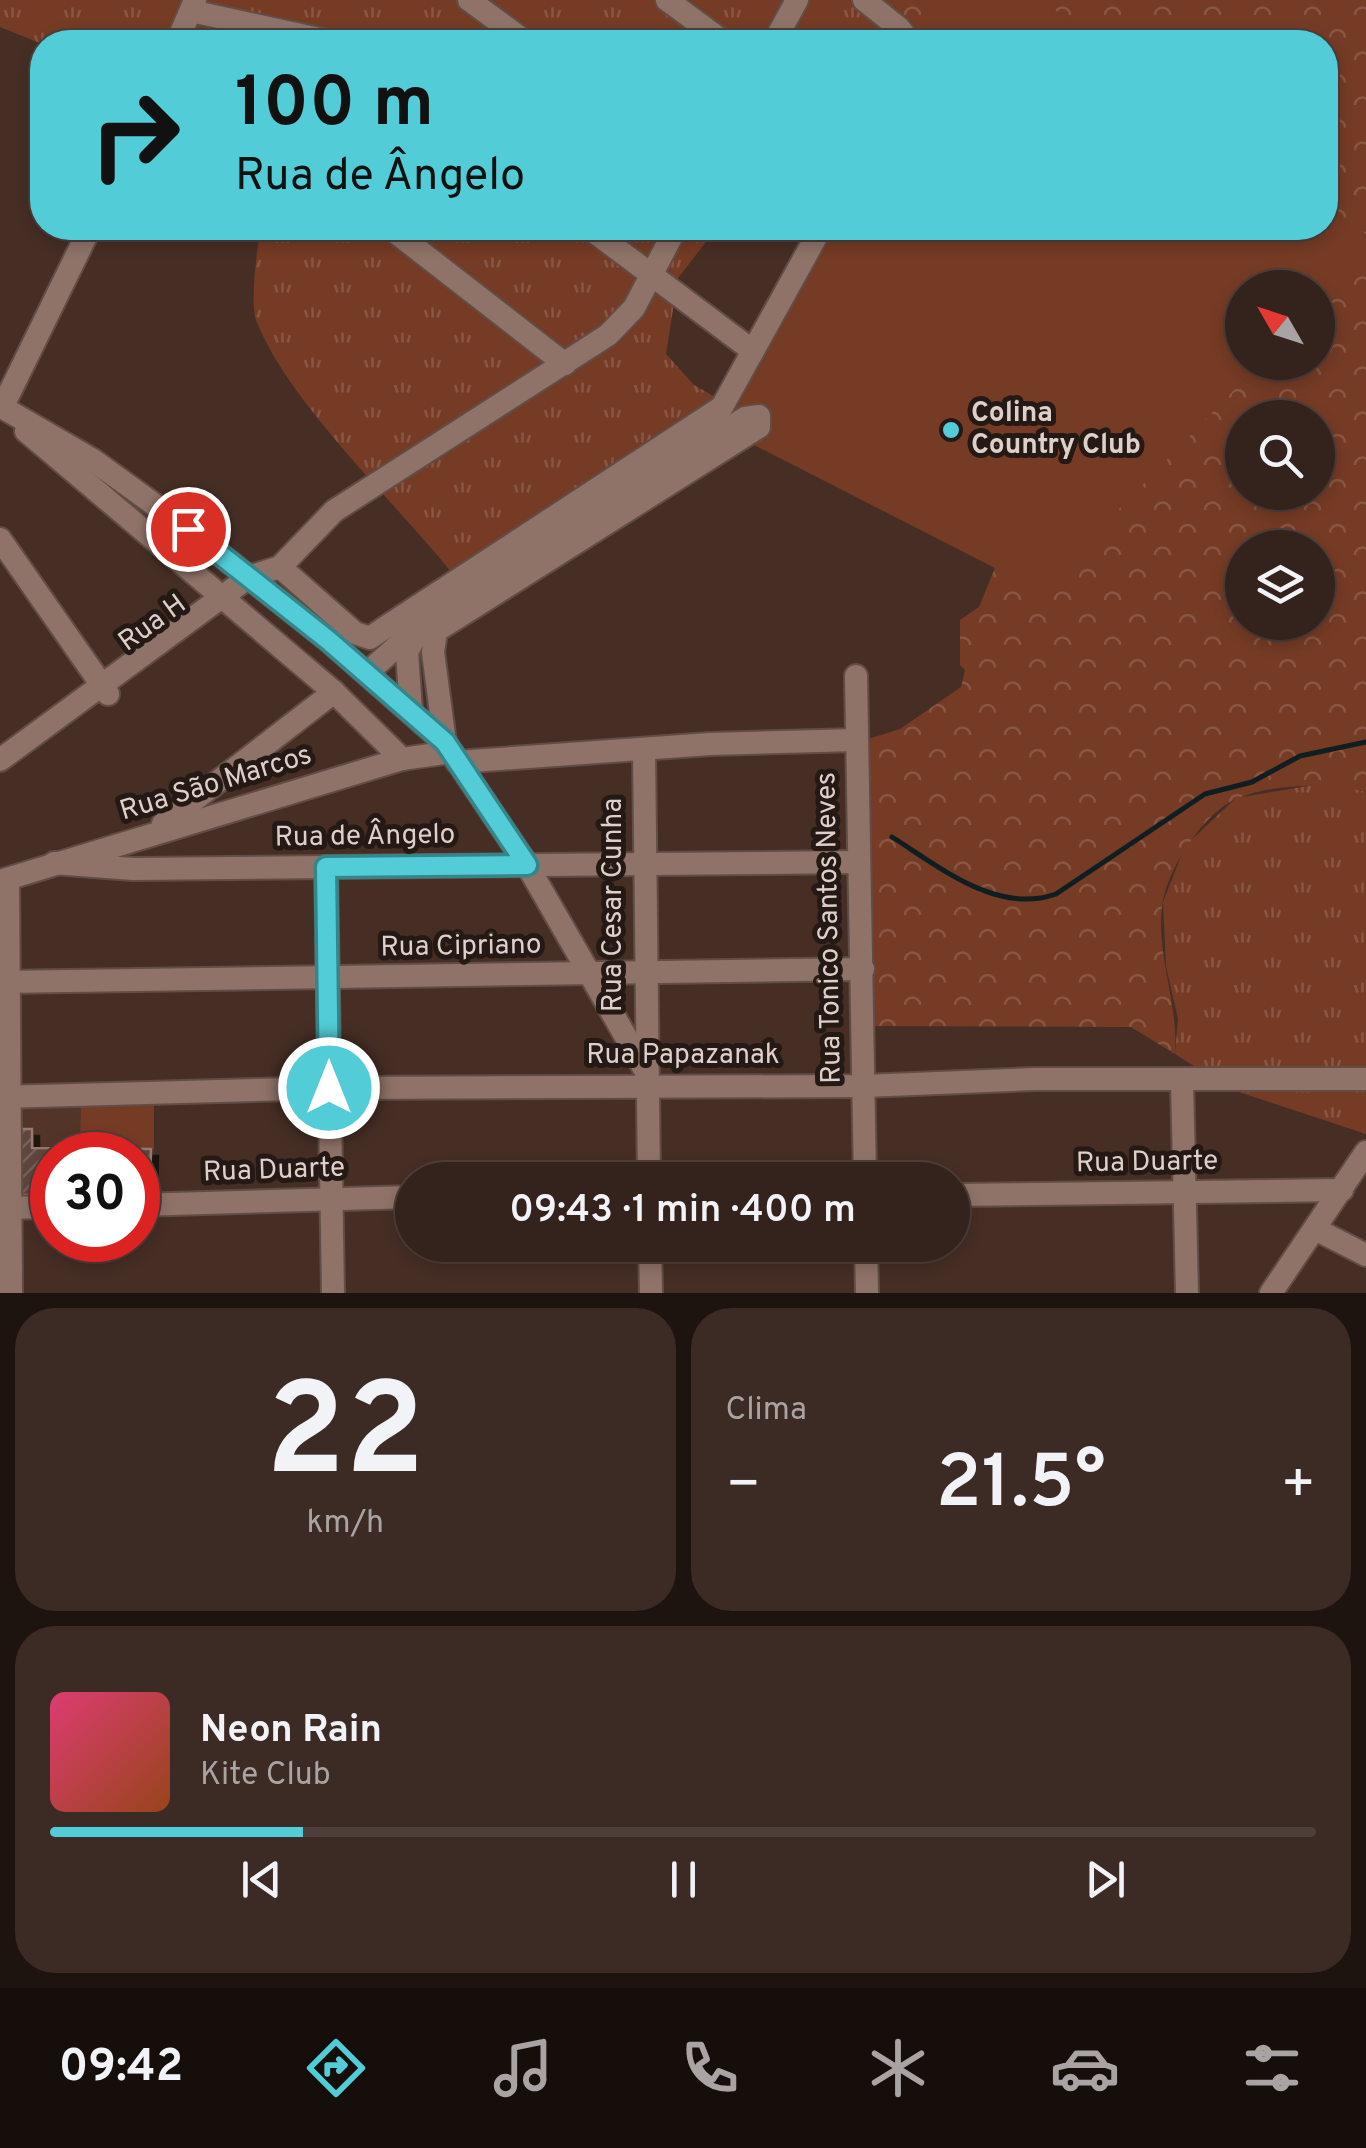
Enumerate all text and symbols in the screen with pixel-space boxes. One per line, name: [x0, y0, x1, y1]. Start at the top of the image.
text: 100 m: [235, 62, 434, 151]
icon: right: [70, 70, 200, 200]
text: Rua de Ângelo: [235, 149, 525, 206]
north arrow: [1225, 270, 1335, 380]
map controls: [1225, 270, 1335, 640]
place label: Colina Country Club: [971, 396, 1141, 464]
button: search: [1225, 400, 1335, 510]
marker: Colina Country Club: [940, 419, 962, 441]
pin: [146, 487, 231, 572]
icon: arrive: [161, 502, 216, 557]
button: layers: [1225, 530, 1335, 640]
street label: Rua H: [112, 587, 194, 661]
street label: Rua São Marcos: [116, 738, 316, 830]
street label: Rua Tonico Santos Neves: [809, 772, 851, 1084]
street label: Rua Cesar Cunha: [596, 798, 632, 1012]
street label: Rua de Ângelo: [274, 815, 456, 857]
street label: Rua Cipriano: [380, 928, 542, 966]
position arrow: [277, 1036, 381, 1140]
street label: Rua Papazanak: [586, 1038, 780, 1074]
speed limit sign: 30: [30, 1132, 160, 1262]
street label: Rua Duarte: [1076, 1144, 1218, 1182]
street label: Rua Duarte: [202, 1151, 346, 1191]
text: 09:43 · 1 min · 400 m: [509, 1187, 856, 1236]
text: 22: [266, 1356, 425, 1521]
text: Clima: [726, 1391, 807, 1431]
text: 21.5°: [936, 1439, 1106, 1534]
text: −: [726, 1452, 761, 1522]
text: +: [1281, 1452, 1316, 1522]
text: km/h: [306, 1504, 384, 1544]
text: Neon Rain: [200, 1707, 382, 1756]
text: Kite Club: [200, 1756, 331, 1796]
icon: previous: [234, 1852, 289, 1907]
icon: pause: [656, 1852, 711, 1907]
icon: next: [1078, 1852, 1133, 1907]
icon: directions: [301, 2033, 371, 2103]
icon: music: [488, 2033, 558, 2103]
icon: phone: [675, 2033, 745, 2103]
icon: climate: [863, 2033, 933, 2103]
icon: car: [1050, 2033, 1120, 2103]
icon: filters: [1237, 2033, 1307, 2103]
text: 09:42: [59, 2040, 183, 2097]

